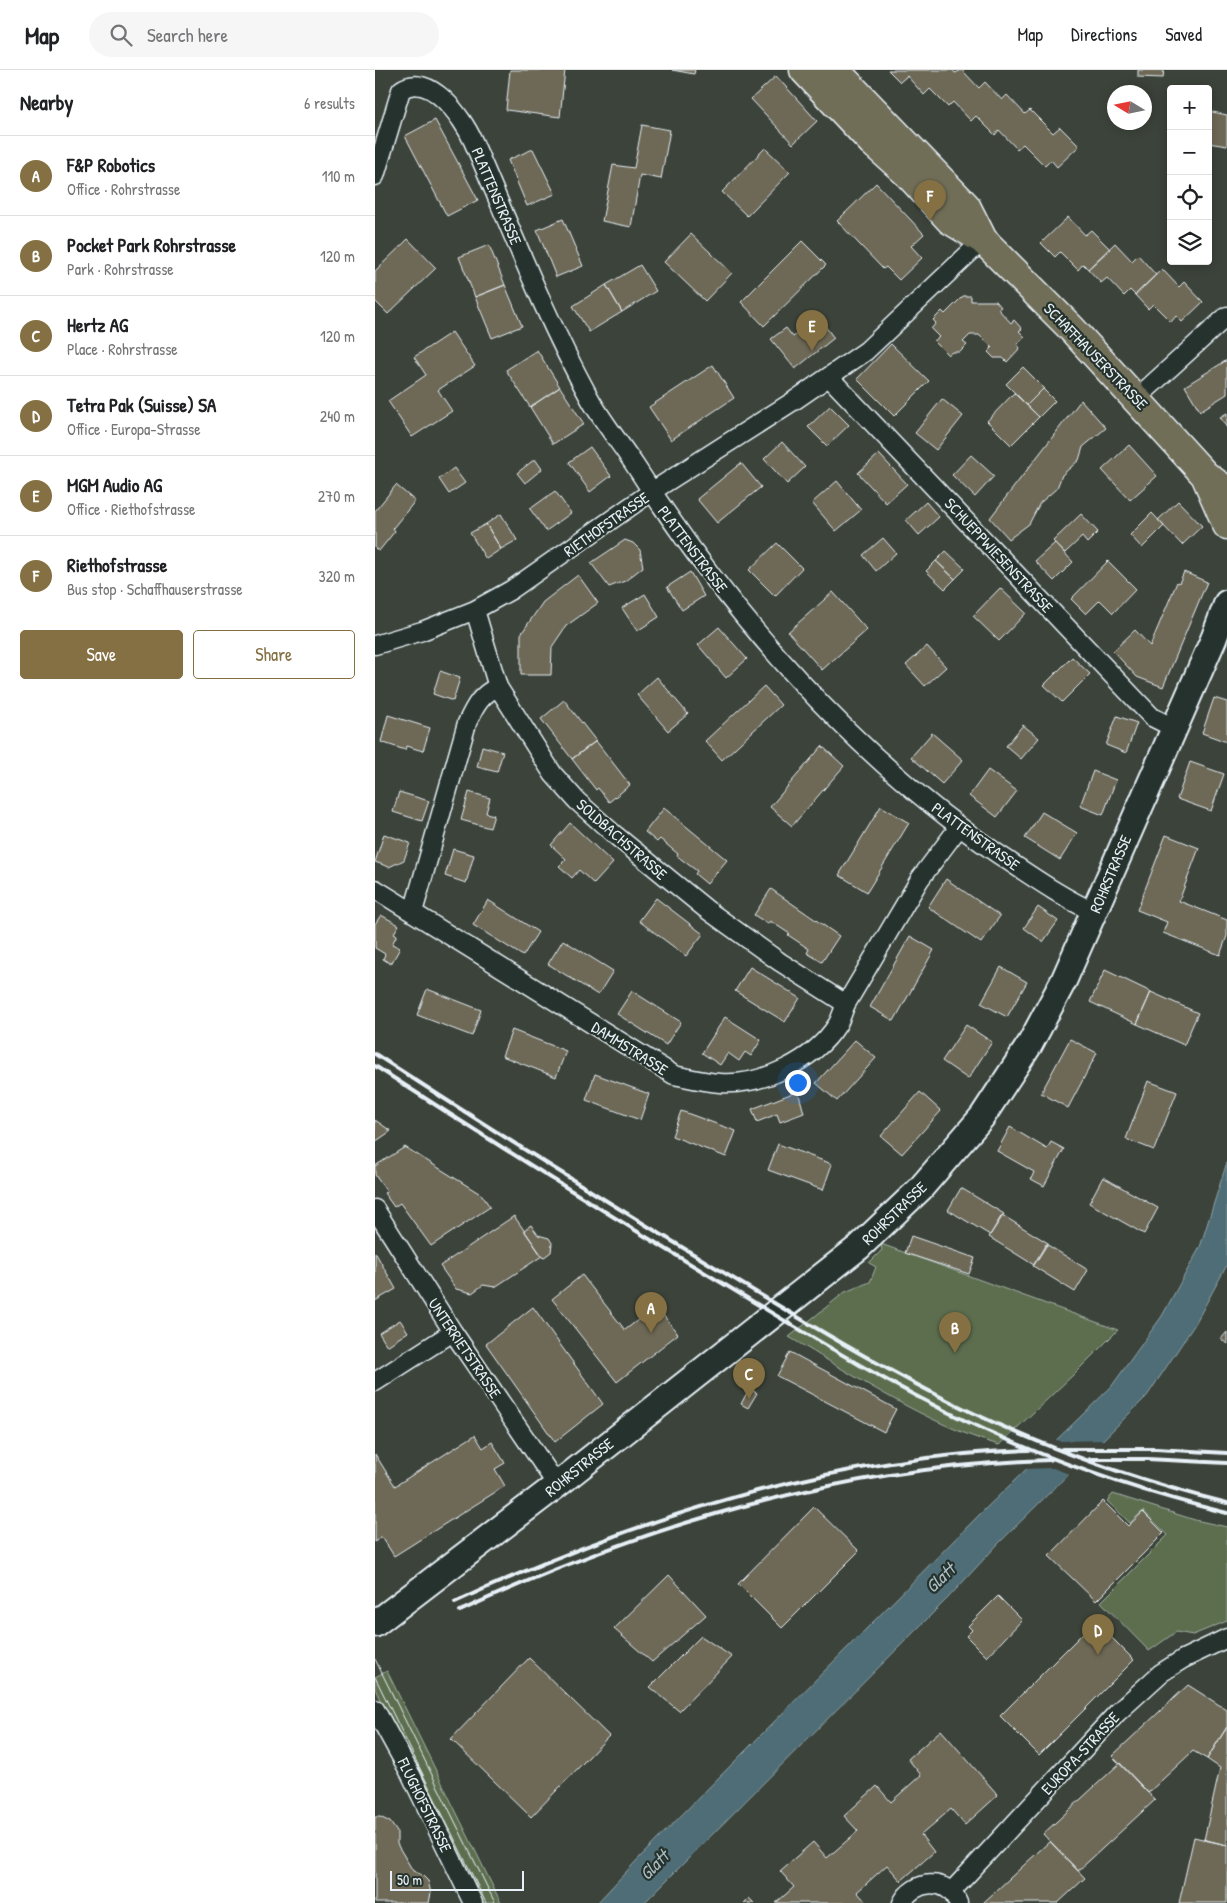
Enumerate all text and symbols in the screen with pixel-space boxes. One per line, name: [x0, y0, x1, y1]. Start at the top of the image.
search box: [89, 12, 439, 57]
text: Map: [25, 19, 59, 51]
icon: search: [107, 21, 135, 49]
text: Search here: [147, 22, 228, 48]
text: Map: [1018, 22, 1043, 47]
text: Directions: [1071, 22, 1137, 47]
text: Saved: [1165, 22, 1202, 47]
north arrow: [1107, 85, 1152, 130]
map controls: [1167, 85, 1212, 265]
button: +: [1167, 85, 1212, 130]
text: Nearby: [20, 88, 73, 117]
text: 6 results: [304, 92, 355, 114]
button: −: [1167, 130, 1212, 175]
street label: PLATTENSTRASSE: [467, 144, 527, 248]
text: F&P Robotics: [67, 152, 155, 178]
text: A: [32, 165, 40, 187]
text: 110 m: [322, 165, 355, 187]
button: locate: [1167, 175, 1212, 220]
text: Office · Rohrstrasse: [67, 178, 180, 200]
pin: F: [914, 180, 946, 221]
button: layers: [1167, 220, 1212, 265]
text: Pocket Park Rohrstrasse: [67, 232, 236, 258]
text: B: [32, 245, 40, 267]
text: 120 m: [320, 245, 355, 267]
text: Park · Rohrstrasse: [67, 258, 174, 280]
street label: SCHAFFHAUSERSTRASSE: [1039, 298, 1153, 414]
pin: E: [796, 310, 828, 351]
text: Hertz AG: [67, 312, 128, 338]
text: C: [32, 325, 40, 347]
text: 120 m: [320, 325, 355, 347]
text: Place · Rohrstrasse: [67, 338, 178, 360]
text: Tetra Pak (Suisse) SA: [67, 392, 216, 418]
text: D: [32, 405, 40, 427]
text: 240 m: [320, 405, 355, 427]
text: Office · Europa-Strasse: [67, 418, 201, 440]
text: MGM Audio AG: [67, 472, 162, 498]
text: E: [32, 485, 40, 507]
text: 270 m: [318, 485, 355, 507]
street label: RIETHOFSTRASSE: [559, 486, 653, 562]
street label: SCHUEPPWIESENSTRASSE: [940, 493, 1058, 617]
text: Office · Riethofstrasse: [67, 498, 195, 520]
street label: PLATTENSTRASSE: [653, 501, 733, 597]
text: Riethofstrasse: [67, 552, 167, 578]
text: F: [33, 565, 39, 587]
text: 320 m: [319, 565, 355, 587]
text: Bus stop · Schaffhauserstrasse: [67, 578, 243, 600]
button: Save: [20, 630, 183, 679]
button: Share: [193, 630, 355, 679]
street label: SOLDBACHSTRASSE: [572, 793, 672, 885]
street label: PLATTENSTRASSE: [928, 797, 1024, 875]
street label: ROHRSTRASSE: [1084, 832, 1136, 916]
street label: DAMMSTRASSE: [588, 1016, 672, 1080]
your location: [785, 1070, 811, 1096]
street label: ROHRSTRASSE: [857, 1176, 931, 1250]
pin: A: [635, 1292, 667, 1333]
street label: UNTERRIETSTRASSE: [423, 1294, 507, 1402]
pin: B: [939, 1312, 971, 1353]
pin: C: [733, 1358, 765, 1399]
street label: ROHRSTRASSE: [540, 1432, 618, 1502]
water label: Glatt: [919, 1556, 963, 1598]
pin: D: [1082, 1614, 1114, 1655]
street label: EUROPA-STRASSE: [1036, 1707, 1124, 1799]
street label: FLUGHOFSTRASSE: [392, 1753, 457, 1856]
water label: Glatt: [634, 1842, 676, 1886]
scale bar: [390, 1868, 524, 1891]
text: 50 m: [397, 1870, 422, 1889]

